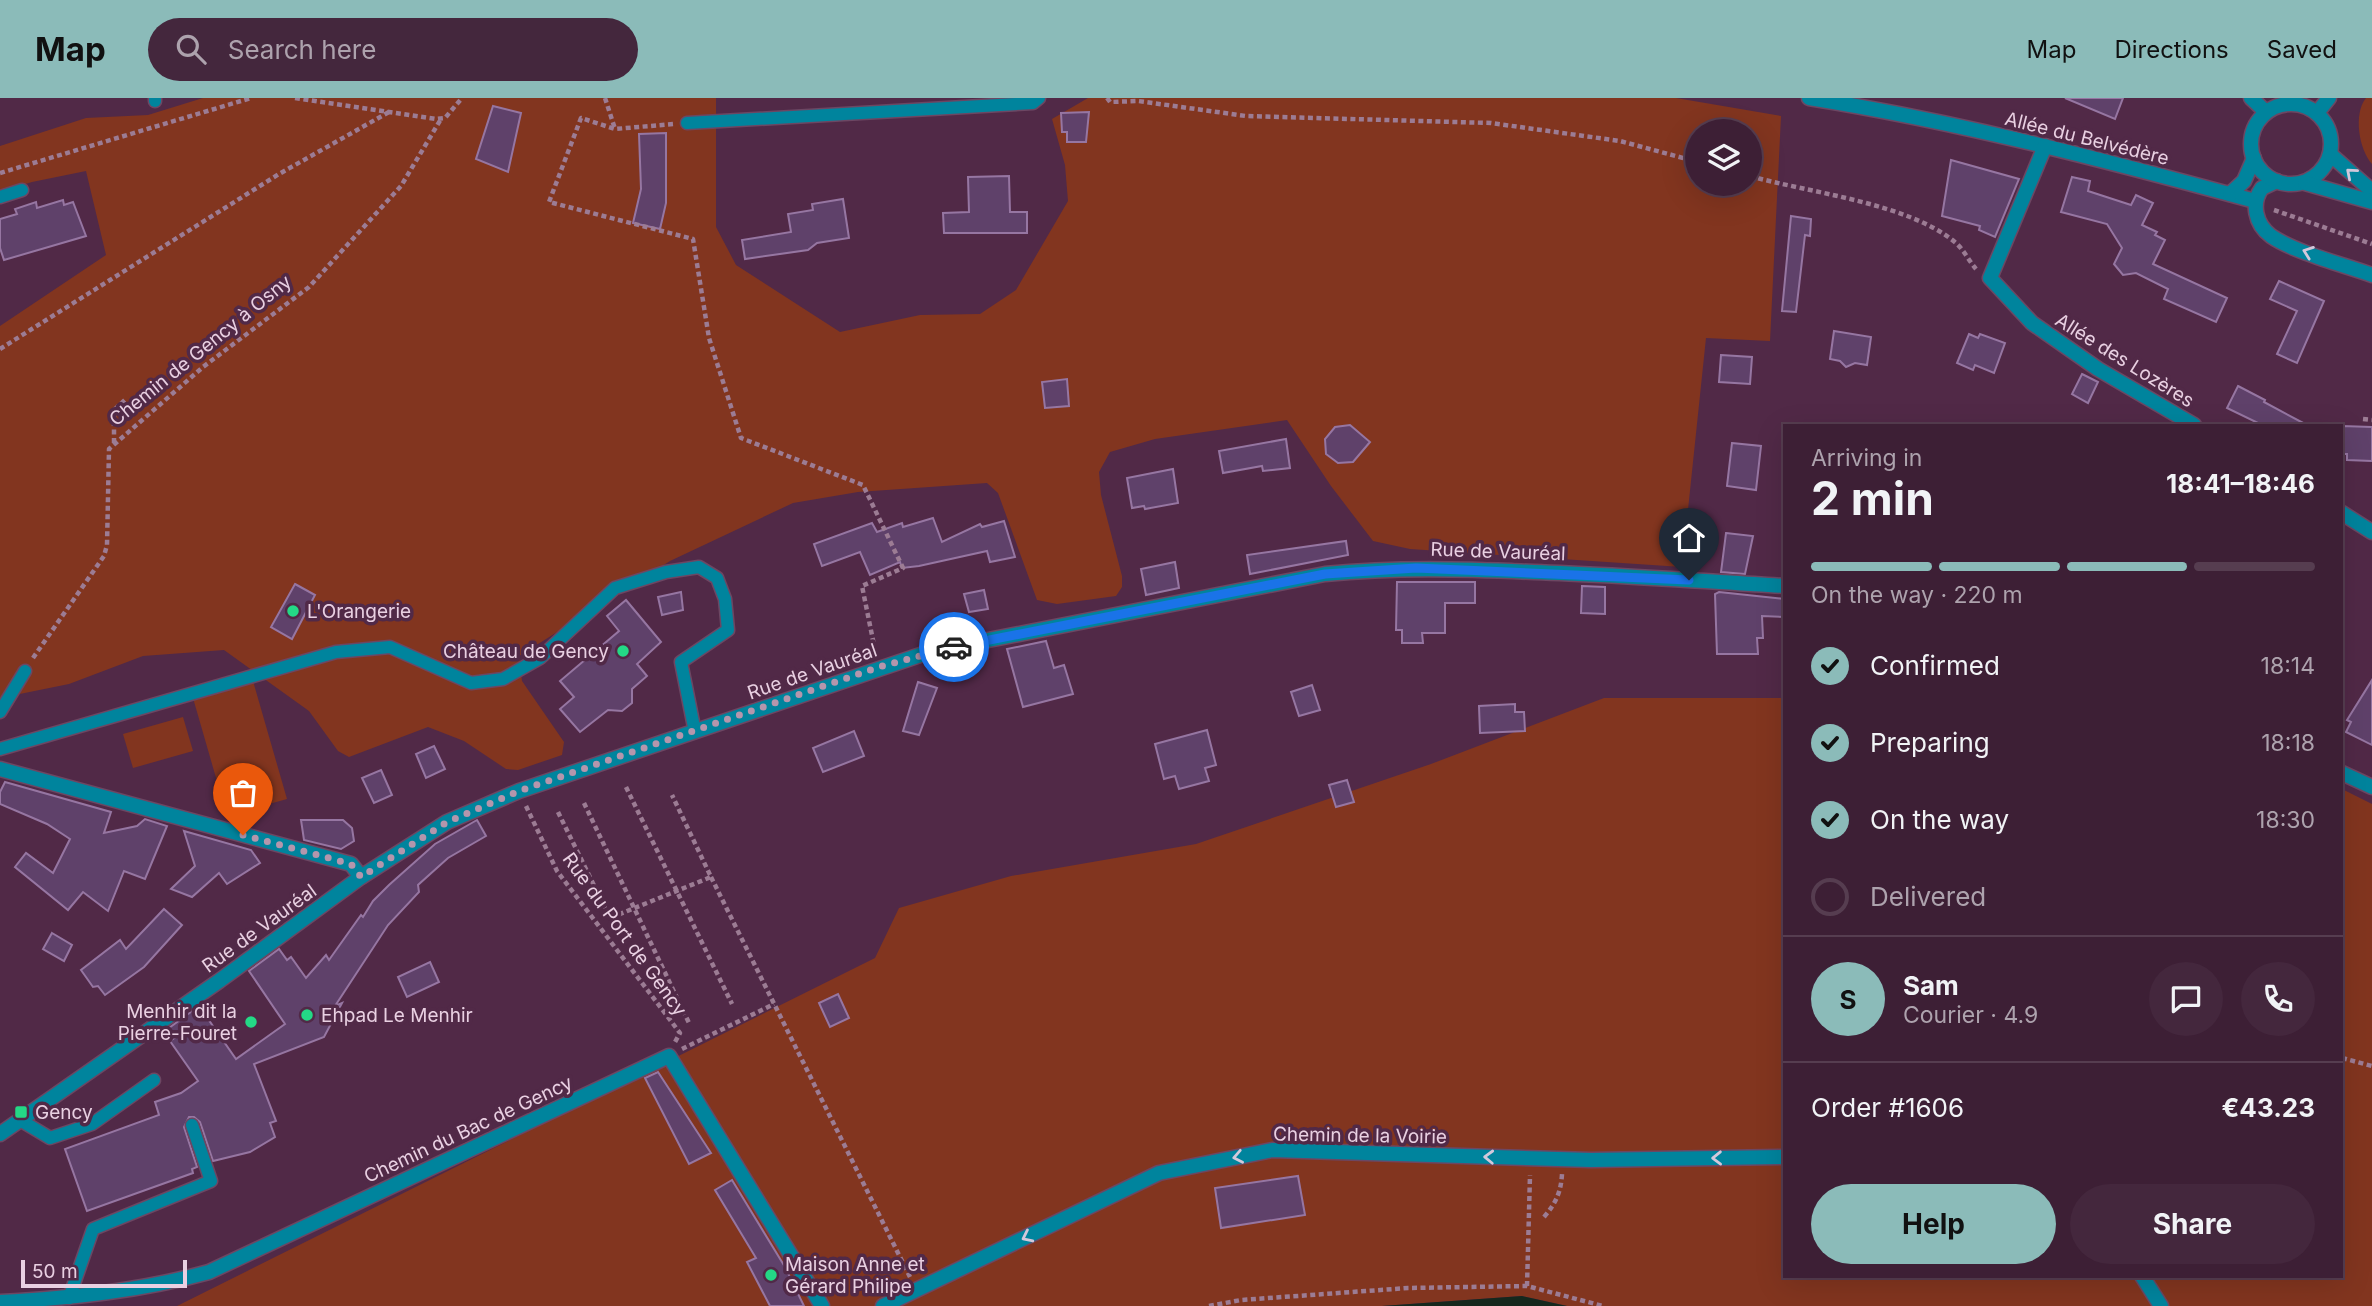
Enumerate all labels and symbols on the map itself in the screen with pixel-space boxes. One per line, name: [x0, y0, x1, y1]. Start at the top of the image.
street label: Allée du Belvédère: [2002, 107, 2171, 170]
one-way arrow: [2347, 169, 2360, 181]
one-way arrow: [2302, 246, 2314, 260]
street label: Chemin de Gency à Osny: [105, 270, 296, 431]
street label: Allée des Lozères: [2051, 309, 2198, 412]
pin: [1659, 508, 1719, 580]
street label: Rue de Vauréal: [1430, 538, 1566, 565]
place label: L'Orangerie: [307, 600, 411, 623]
marker: L'Orangerie: [285, 603, 301, 619]
courier: [919, 612, 989, 682]
street label: Rue de Vauréal: [744, 639, 880, 704]
place label: Château de Gency: [443, 640, 609, 663]
marker: Château de Gency: [615, 643, 631, 659]
pin: [213, 763, 273, 835]
street label: Rue du Port de Gency: [558, 848, 692, 1021]
street label: Rue de Vauréal: [198, 879, 321, 977]
place label: Menhir dit la Pierre-Fouret: [118, 1000, 237, 1045]
place label: Ehpad Le Menhir: [321, 1004, 473, 1027]
marker: Ehpad Le Menhir: [299, 1007, 315, 1023]
marker: Menhir dit la Pierre-Fouret: [243, 1014, 259, 1030]
street label: Chemin du Bac de Gency: [360, 1071, 576, 1188]
place label: Gency: [35, 1101, 93, 1124]
marker: Gency: [13, 1104, 29, 1120]
street label: Chemin de la Voirie: [1273, 1122, 1447, 1149]
one-way arrow: [1232, 1149, 1244, 1164]
one-way arrow: [1484, 1149, 1495, 1164]
one-way arrow: [1711, 1150, 1722, 1166]
one-way arrow: [1022, 1228, 1034, 1242]
place label: Maison Anne et Gérard Philipe: [785, 1253, 925, 1298]
scale bar: [21, 1257, 187, 1289]
marker: Maison Anne et Gérard Philipe: [763, 1267, 779, 1283]

